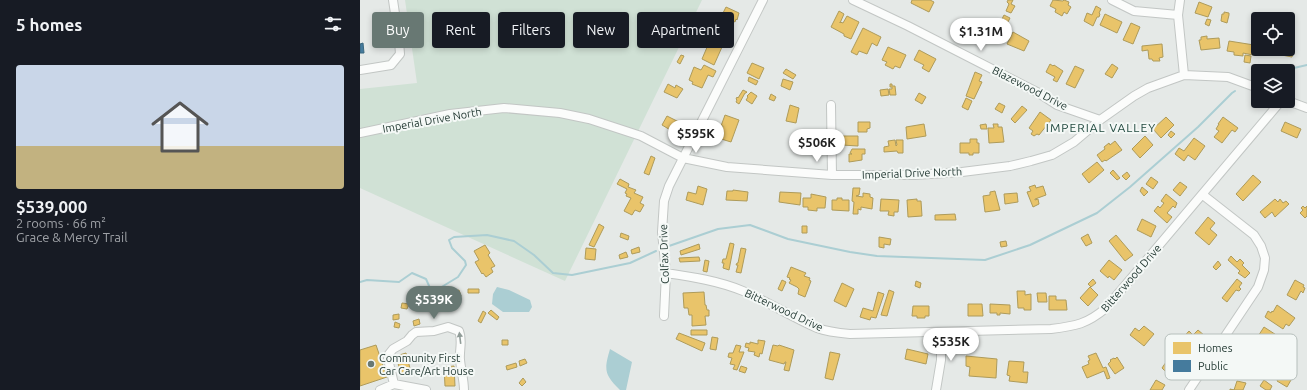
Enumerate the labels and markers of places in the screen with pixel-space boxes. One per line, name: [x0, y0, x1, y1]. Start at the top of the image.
pin: $1.31M: [948, 18, 1014, 52]
pin: $595K: [668, 120, 724, 154]
pin: $506K: [789, 129, 845, 163]
pin: $539K: [406, 286, 462, 320]
pin: $535K: [923, 328, 979, 362]
place label: Community First Car Care/Art House: [379, 352, 474, 377]
marker: Community First Car Care/Art House: [366, 359, 376, 369]

